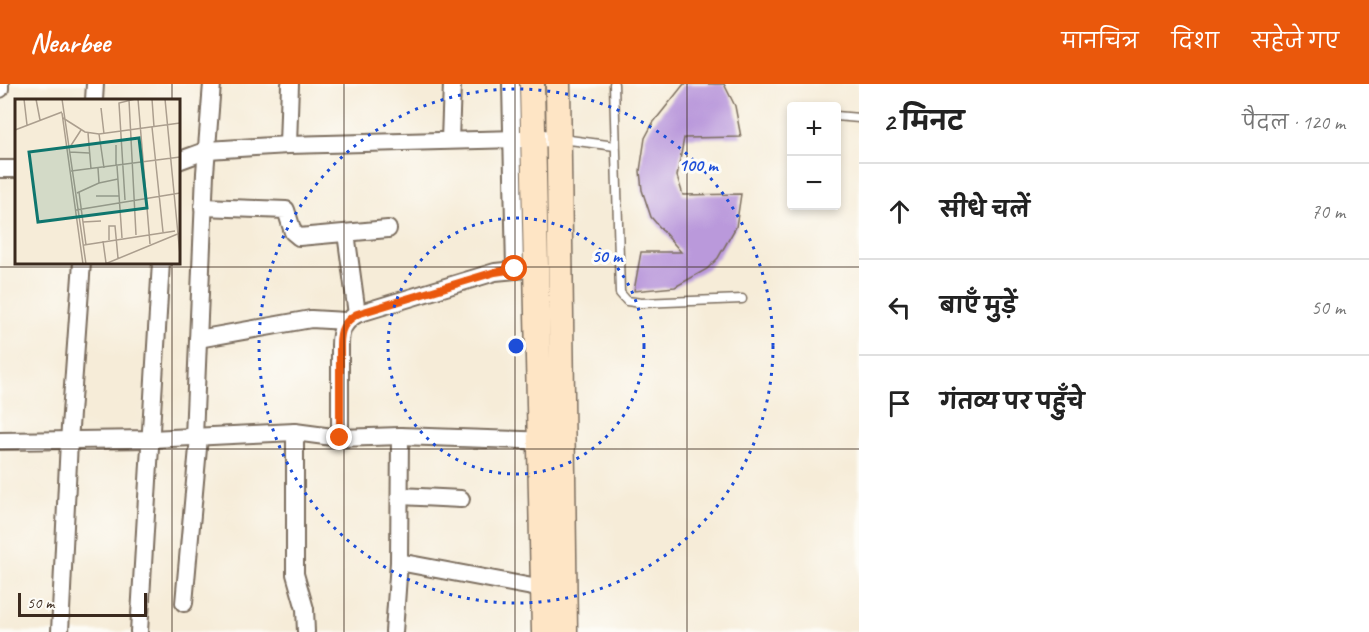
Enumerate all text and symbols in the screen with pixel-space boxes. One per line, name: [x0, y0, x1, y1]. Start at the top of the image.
text: Nearbee: [30, 25, 110, 60]
text: मानचित्र: [1061, 28, 1138, 54]
text: दिशा: [1171, 28, 1219, 54]
text: सहेजे गए: [1252, 28, 1339, 54]
inset map: [15, 99, 180, 264]
map controls: [787, 102, 841, 210]
button: +: [787, 102, 841, 156]
text: 2 मिनट: [883, 105, 964, 138]
text: पैदल · 120 m: [1242, 110, 1345, 135]
text: 100 m: [679, 154, 719, 176]
button: −: [787, 156, 841, 210]
icon: ahead: [883, 195, 916, 228]
text: सीधे चलें: [940, 196, 1030, 224]
text: 70 m: [1311, 199, 1345, 224]
text: 50 m: [592, 245, 624, 267]
route start: [501, 255, 527, 281]
icon: left: [883, 291, 916, 324]
text: बाएँ मुड़ें: [940, 292, 1017, 320]
text: 50 m: [1311, 295, 1345, 320]
centre of rings: [506, 336, 526, 356]
icon: arrive: [883, 387, 916, 420]
text: गंतव्य पर पहुँचे: [940, 388, 1084, 416]
route end: [326, 424, 352, 450]
scale bar: [18, 590, 147, 618]
text: 50 m: [27, 593, 54, 613]

